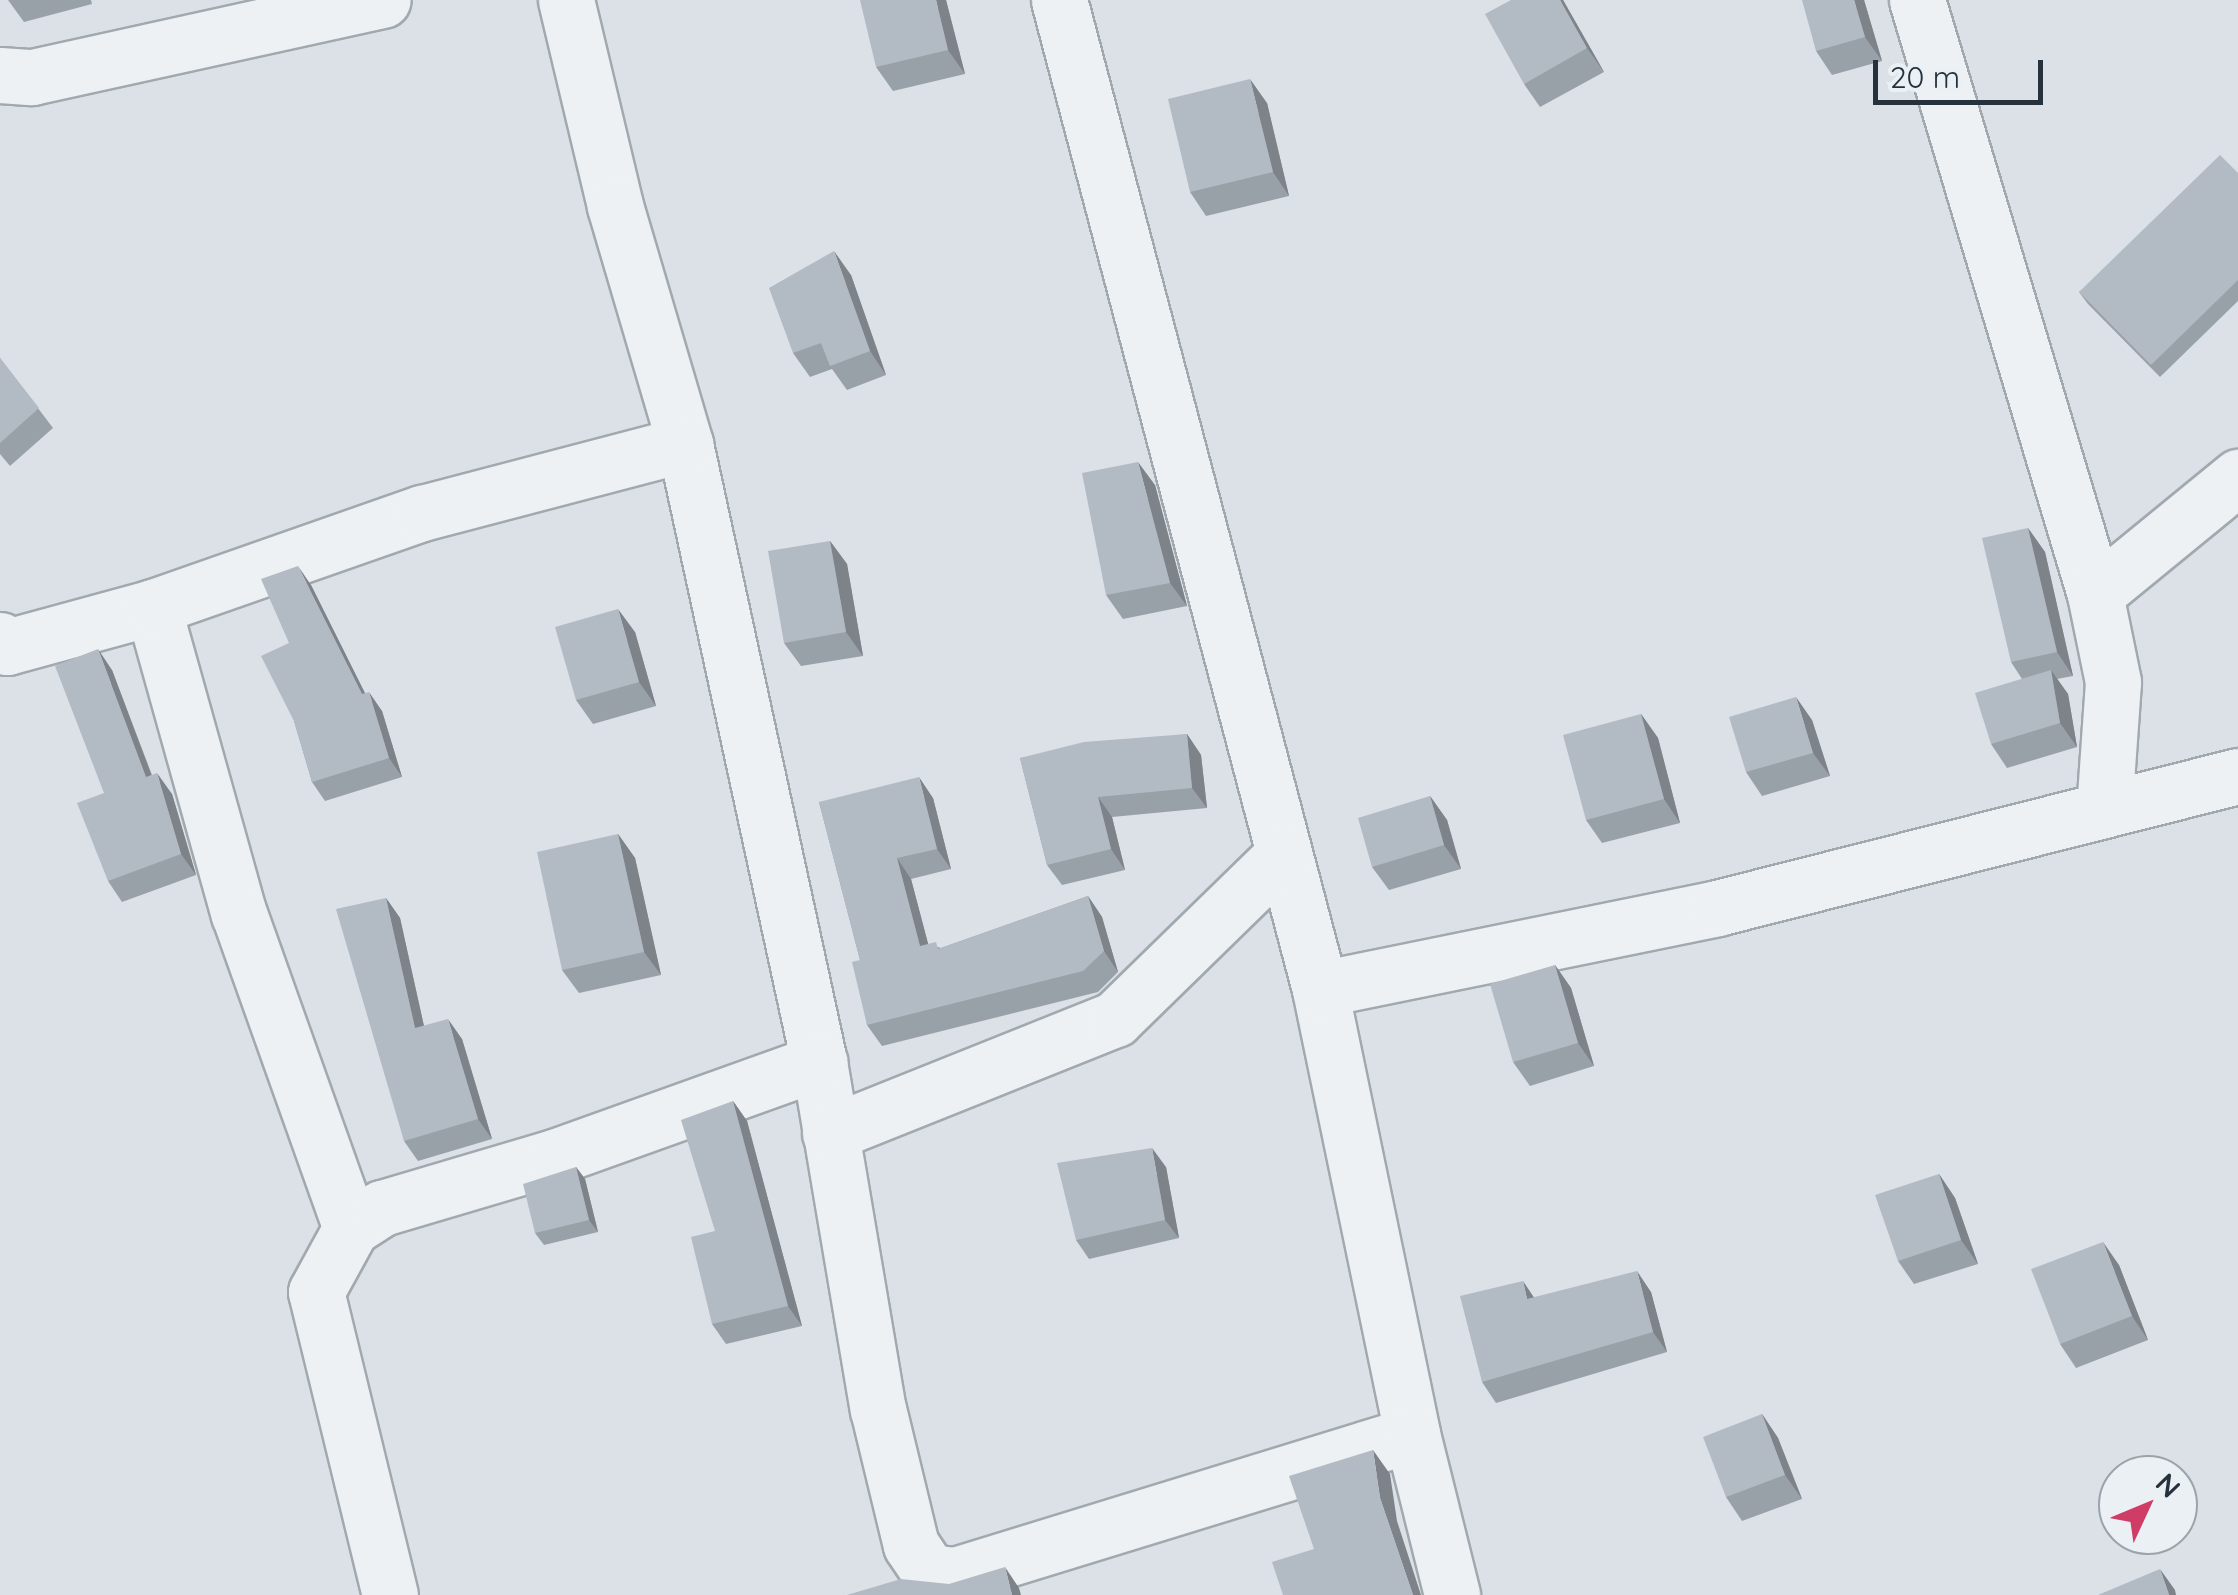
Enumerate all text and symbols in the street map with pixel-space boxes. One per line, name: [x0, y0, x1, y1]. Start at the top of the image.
scale bar: [1878, 40, 2048, 102]
text: 20 m: [1890, 58, 1960, 96]
north arrow: [2098, 1455, 2198, 1555]
text: N: [2149, 1466, 2188, 1505]

